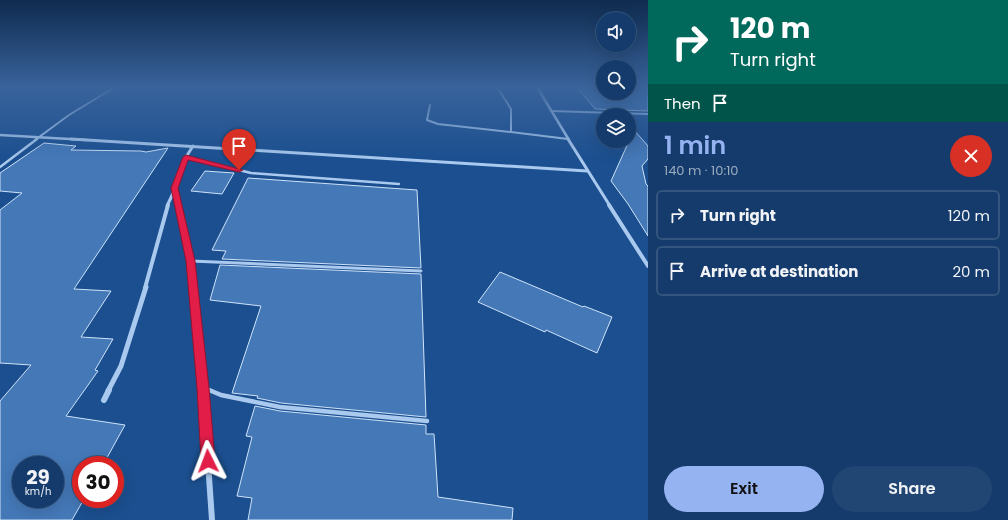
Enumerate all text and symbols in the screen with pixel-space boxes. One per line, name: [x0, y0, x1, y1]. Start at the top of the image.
text: 120 m: [730, 9, 810, 48]
map controls: [596, 12, 636, 148]
button: sound: [596, 12, 636, 52]
icon: right: [664, 16, 716, 68]
text: Turn right: [730, 47, 816, 72]
button: search: [596, 60, 636, 100]
icon: arrive: [709, 92, 731, 114]
text: Then: [664, 93, 701, 114]
button: layers: [596, 108, 636, 148]
pin: [222, 129, 256, 170]
text: 1 min: [664, 129, 726, 162]
icon: arrive: [228, 135, 250, 157]
button: close: [950, 135, 992, 177]
text: 140 m · 10:10: [664, 161, 738, 180]
icon: right: [666, 204, 688, 226]
text: Turn right: [700, 205, 776, 226]
text: 120 m: [948, 205, 990, 226]
icon: arrive: [666, 260, 688, 282]
text: Arrive at destination: [700, 261, 858, 282]
text: 20 m: [952, 261, 990, 282]
position arrow: [187, 440, 229, 482]
speed limit sign: 30: [72, 456, 124, 508]
text: 29: [26, 463, 50, 491]
button: Exit: [664, 466, 824, 512]
button: Share: [832, 466, 992, 512]
text: km/h: [25, 484, 51, 499]

